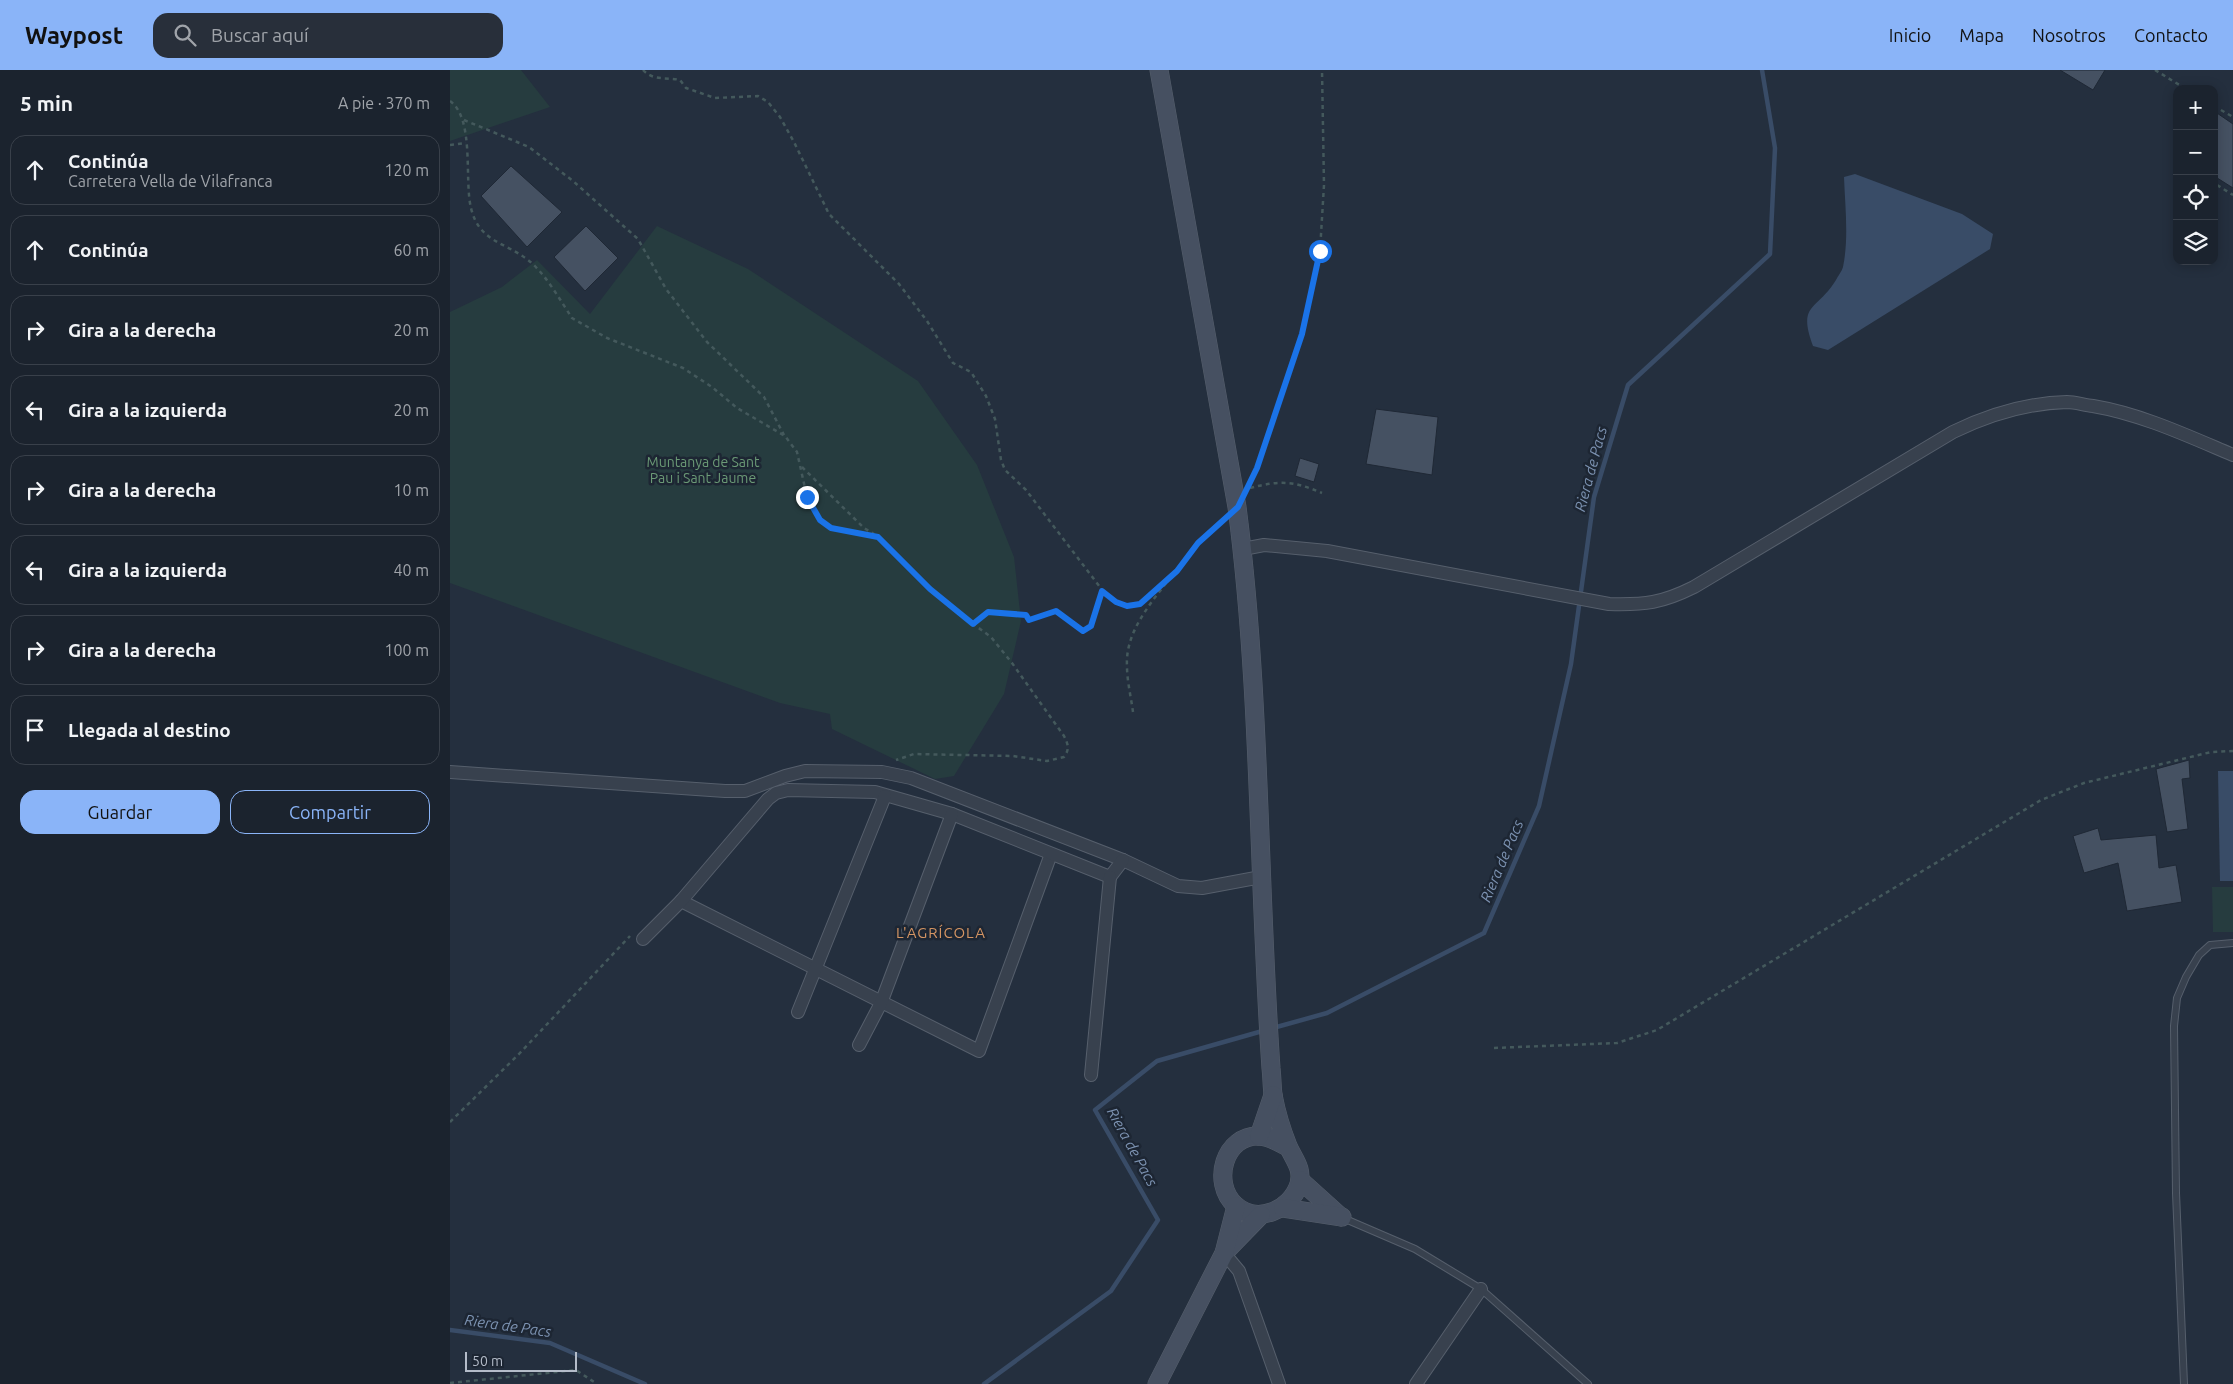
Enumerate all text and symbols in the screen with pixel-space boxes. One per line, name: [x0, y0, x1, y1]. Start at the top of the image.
search box: [153, 13, 503, 58]
icon: search: [171, 21, 199, 49]
text: Waypost: [25, 22, 123, 49]
text: Buscar aquí: [211, 24, 309, 46]
text: Inicio: [1889, 25, 1931, 45]
text: Mapa: [1959, 25, 2004, 45]
text: Nosotros: [2032, 25, 2106, 45]
text: Contacto: [2134, 25, 2208, 45]
map controls: [2173, 85, 2218, 265]
button: +: [2173, 85, 2218, 130]
text: 5 min: [20, 91, 73, 115]
text: A pie · 370 m: [338, 94, 430, 112]
button: −: [2173, 130, 2218, 175]
text: Continúa: [68, 150, 149, 172]
icon: ahead: [21, 156, 49, 184]
text: 120 m: [384, 161, 429, 179]
text: Carretera Vella de Vilafranca: [68, 172, 273, 190]
button: locate: [2173, 175, 2218, 220]
button: layers: [2173, 220, 2218, 265]
icon: ahead: [21, 236, 49, 264]
text: Continúa: [68, 239, 149, 261]
route start: [1309, 240, 1332, 263]
text: 60 m: [393, 241, 429, 259]
icon: right: [21, 316, 49, 344]
text: Gira a la derecha: [68, 319, 216, 341]
text: 20 m: [393, 321, 429, 339]
icon: left: [21, 396, 49, 424]
text: Gira a la izquierda: [68, 399, 227, 421]
text: 20 m: [393, 401, 429, 419]
water label: Riera de Pacs: [1571, 424, 1610, 513]
park label: Muntanya de Sant Pau i Sant Jaume: [646, 454, 760, 486]
icon: right: [21, 476, 49, 504]
text: Gira a la derecha: [68, 479, 216, 501]
text: 10 m: [393, 481, 429, 499]
route end: [796, 486, 819, 509]
icon: left: [21, 556, 49, 584]
text: Gira a la izquierda: [68, 559, 227, 581]
text: 40 m: [393, 561, 429, 579]
icon: right: [21, 636, 49, 664]
text: Gira a la derecha: [68, 639, 216, 661]
text: 100 m: [384, 641, 429, 659]
icon: arrive: [21, 716, 49, 744]
text: Llegada al destino: [68, 719, 231, 741]
button: Guardar: [20, 790, 220, 834]
button: Compartir: [230, 790, 430, 834]
water label: Riera de Pacs: [1477, 817, 1527, 904]
district label: L'AGRÍCOLA: [896, 924, 986, 941]
water label: Riera de Pacs: [1104, 1104, 1161, 1190]
water label: Riera de Pacs: [464, 1311, 553, 1340]
scale bar: [465, 1349, 578, 1372]
text: 50 m: [472, 1353, 503, 1369]

